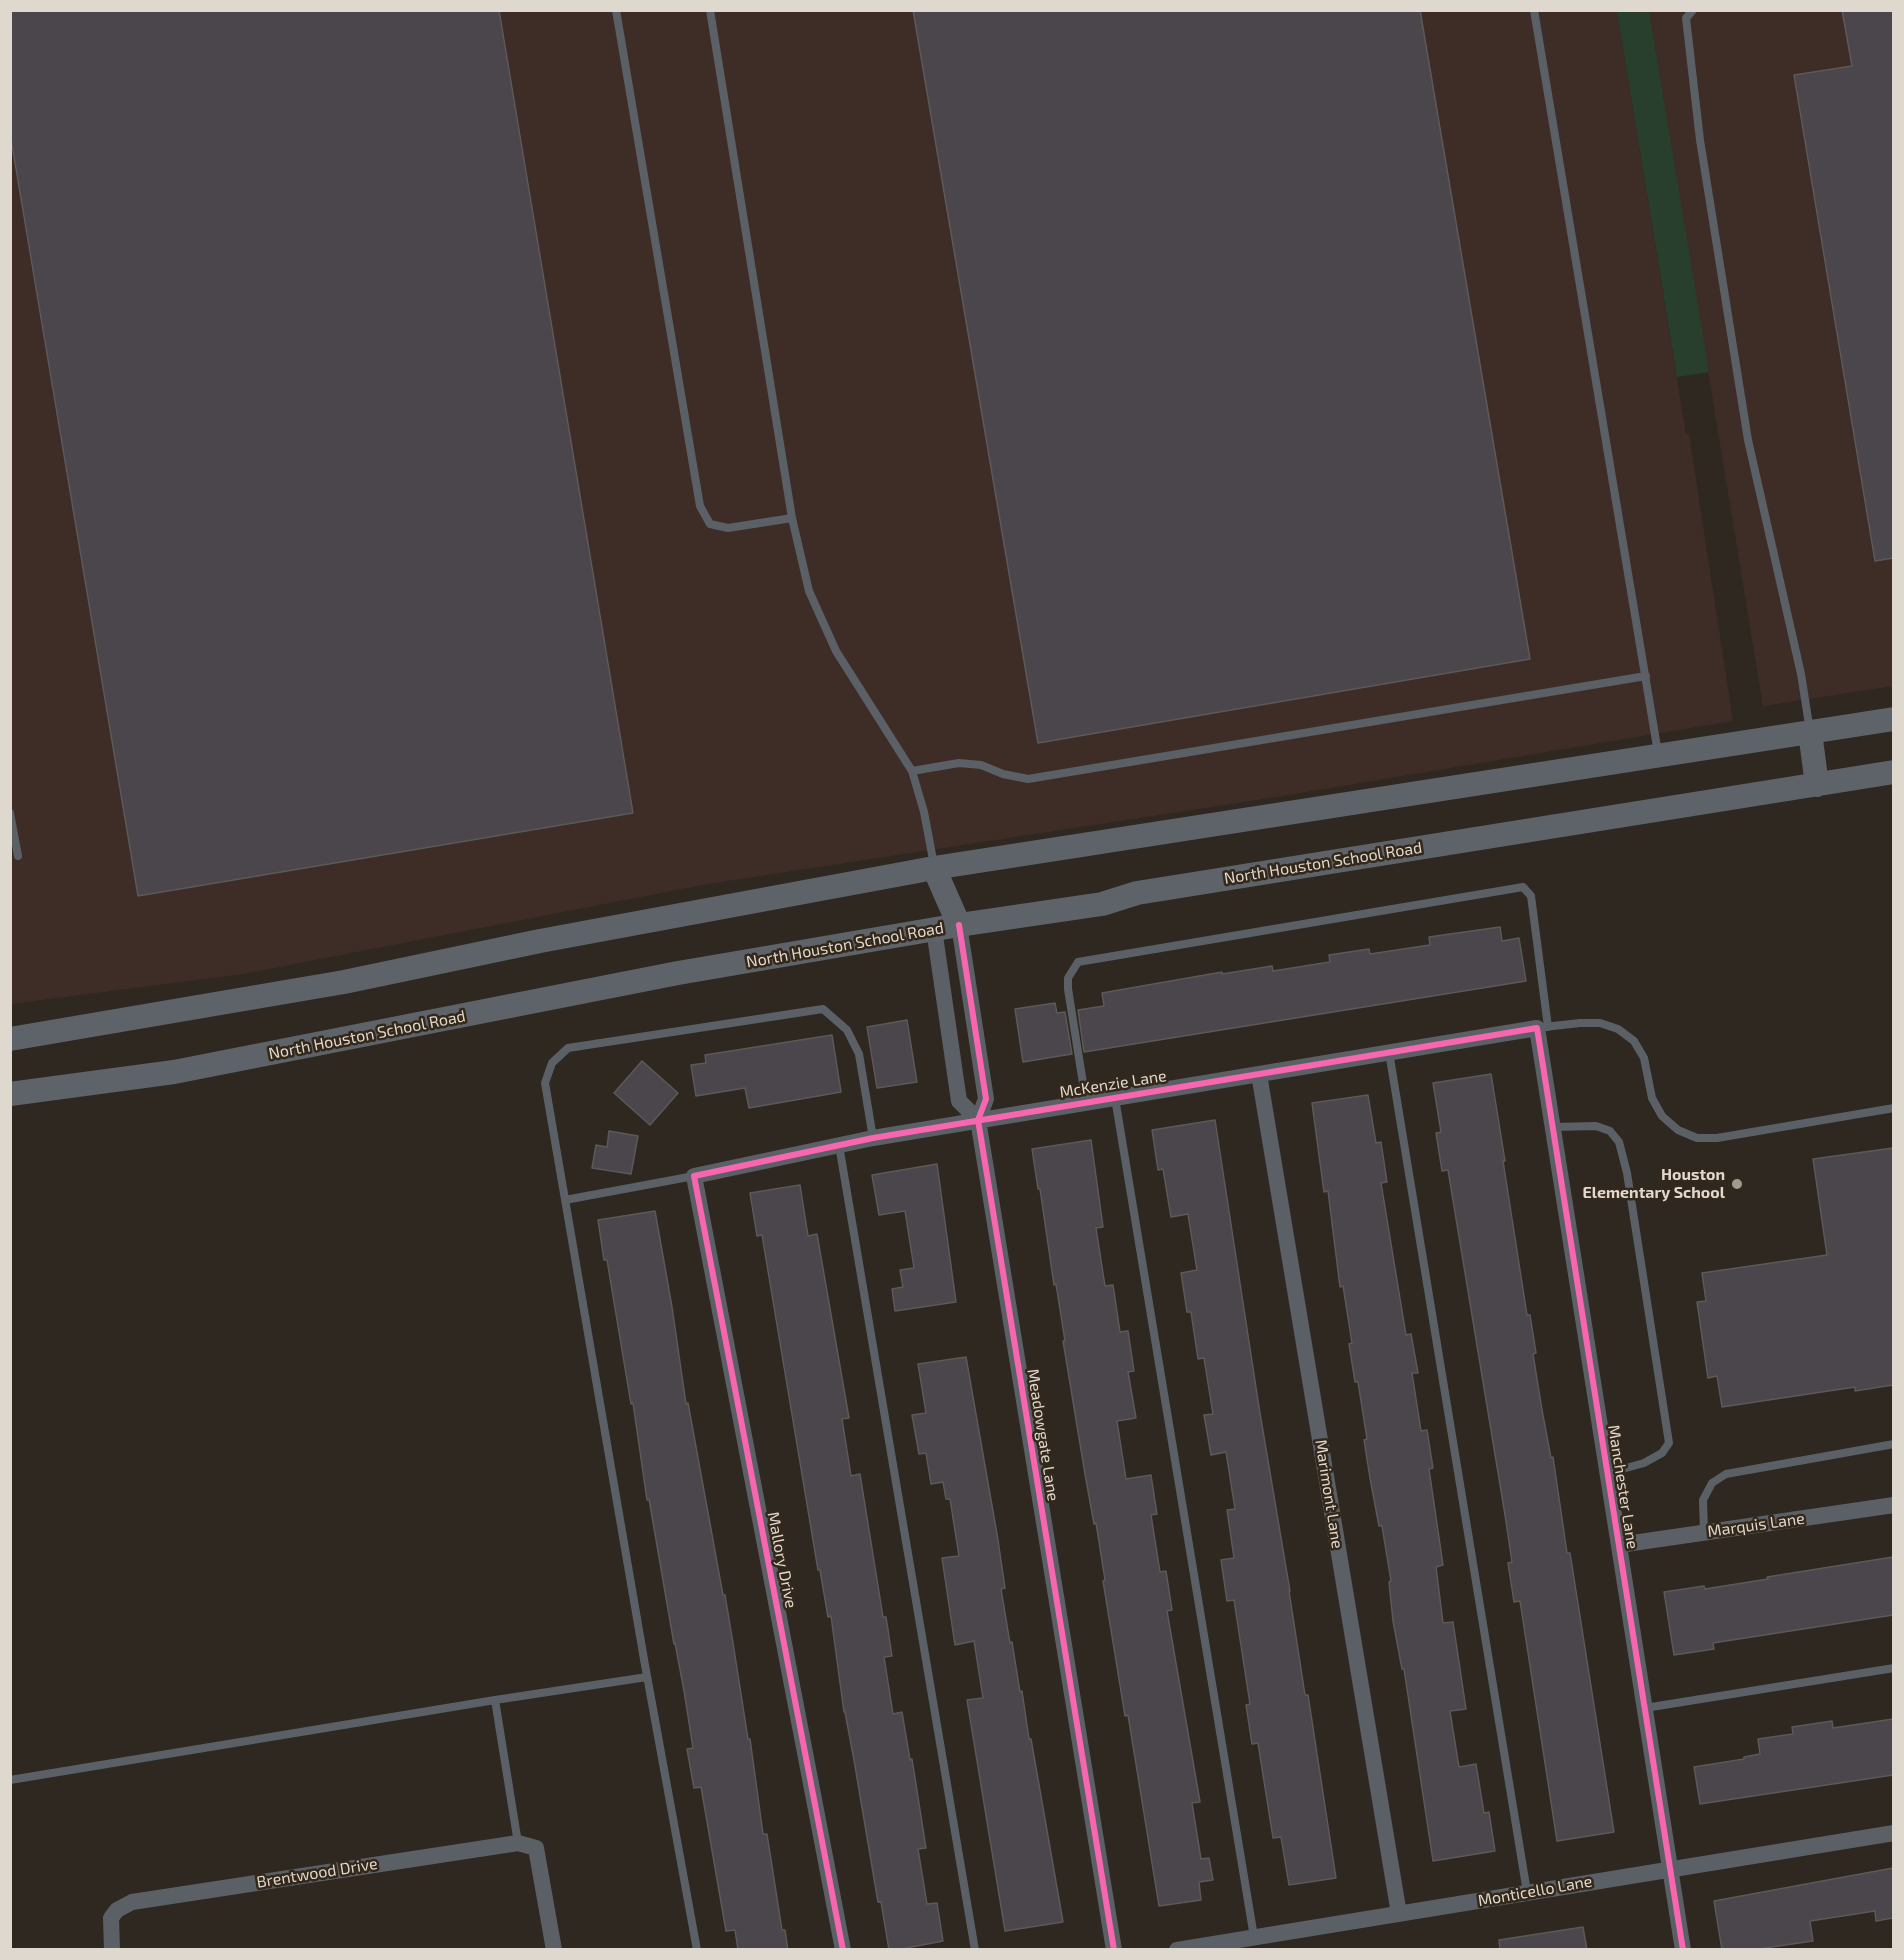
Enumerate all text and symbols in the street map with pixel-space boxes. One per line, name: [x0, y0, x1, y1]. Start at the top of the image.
street label: North Houston School Road: [1223, 838, 1423, 888]
street label: North Houston School Road: [745, 918, 945, 972]
street label: North Houston School Road: [267, 1006, 467, 1064]
street label: McKenzie Lane: [1058, 1066, 1168, 1102]
place label: Houston Elementary School: [1582, 1165, 1725, 1203]
marker: Houston Elementary School: [1730, 1177, 1744, 1191]
street label: Meadowgate Lane: [1023, 1368, 1063, 1502]
street label: Manchester Lane: [1604, 1424, 1642, 1550]
street label: Marimont Lane: [1311, 1438, 1347, 1550]
street label: Marquis Lane: [1706, 1509, 1806, 1541]
street label: Mallory Drive: [763, 1510, 801, 1610]
street label: Brentwood Drive: [255, 1854, 379, 1892]
street label: Monticello Lane: [1476, 1871, 1594, 1911]

